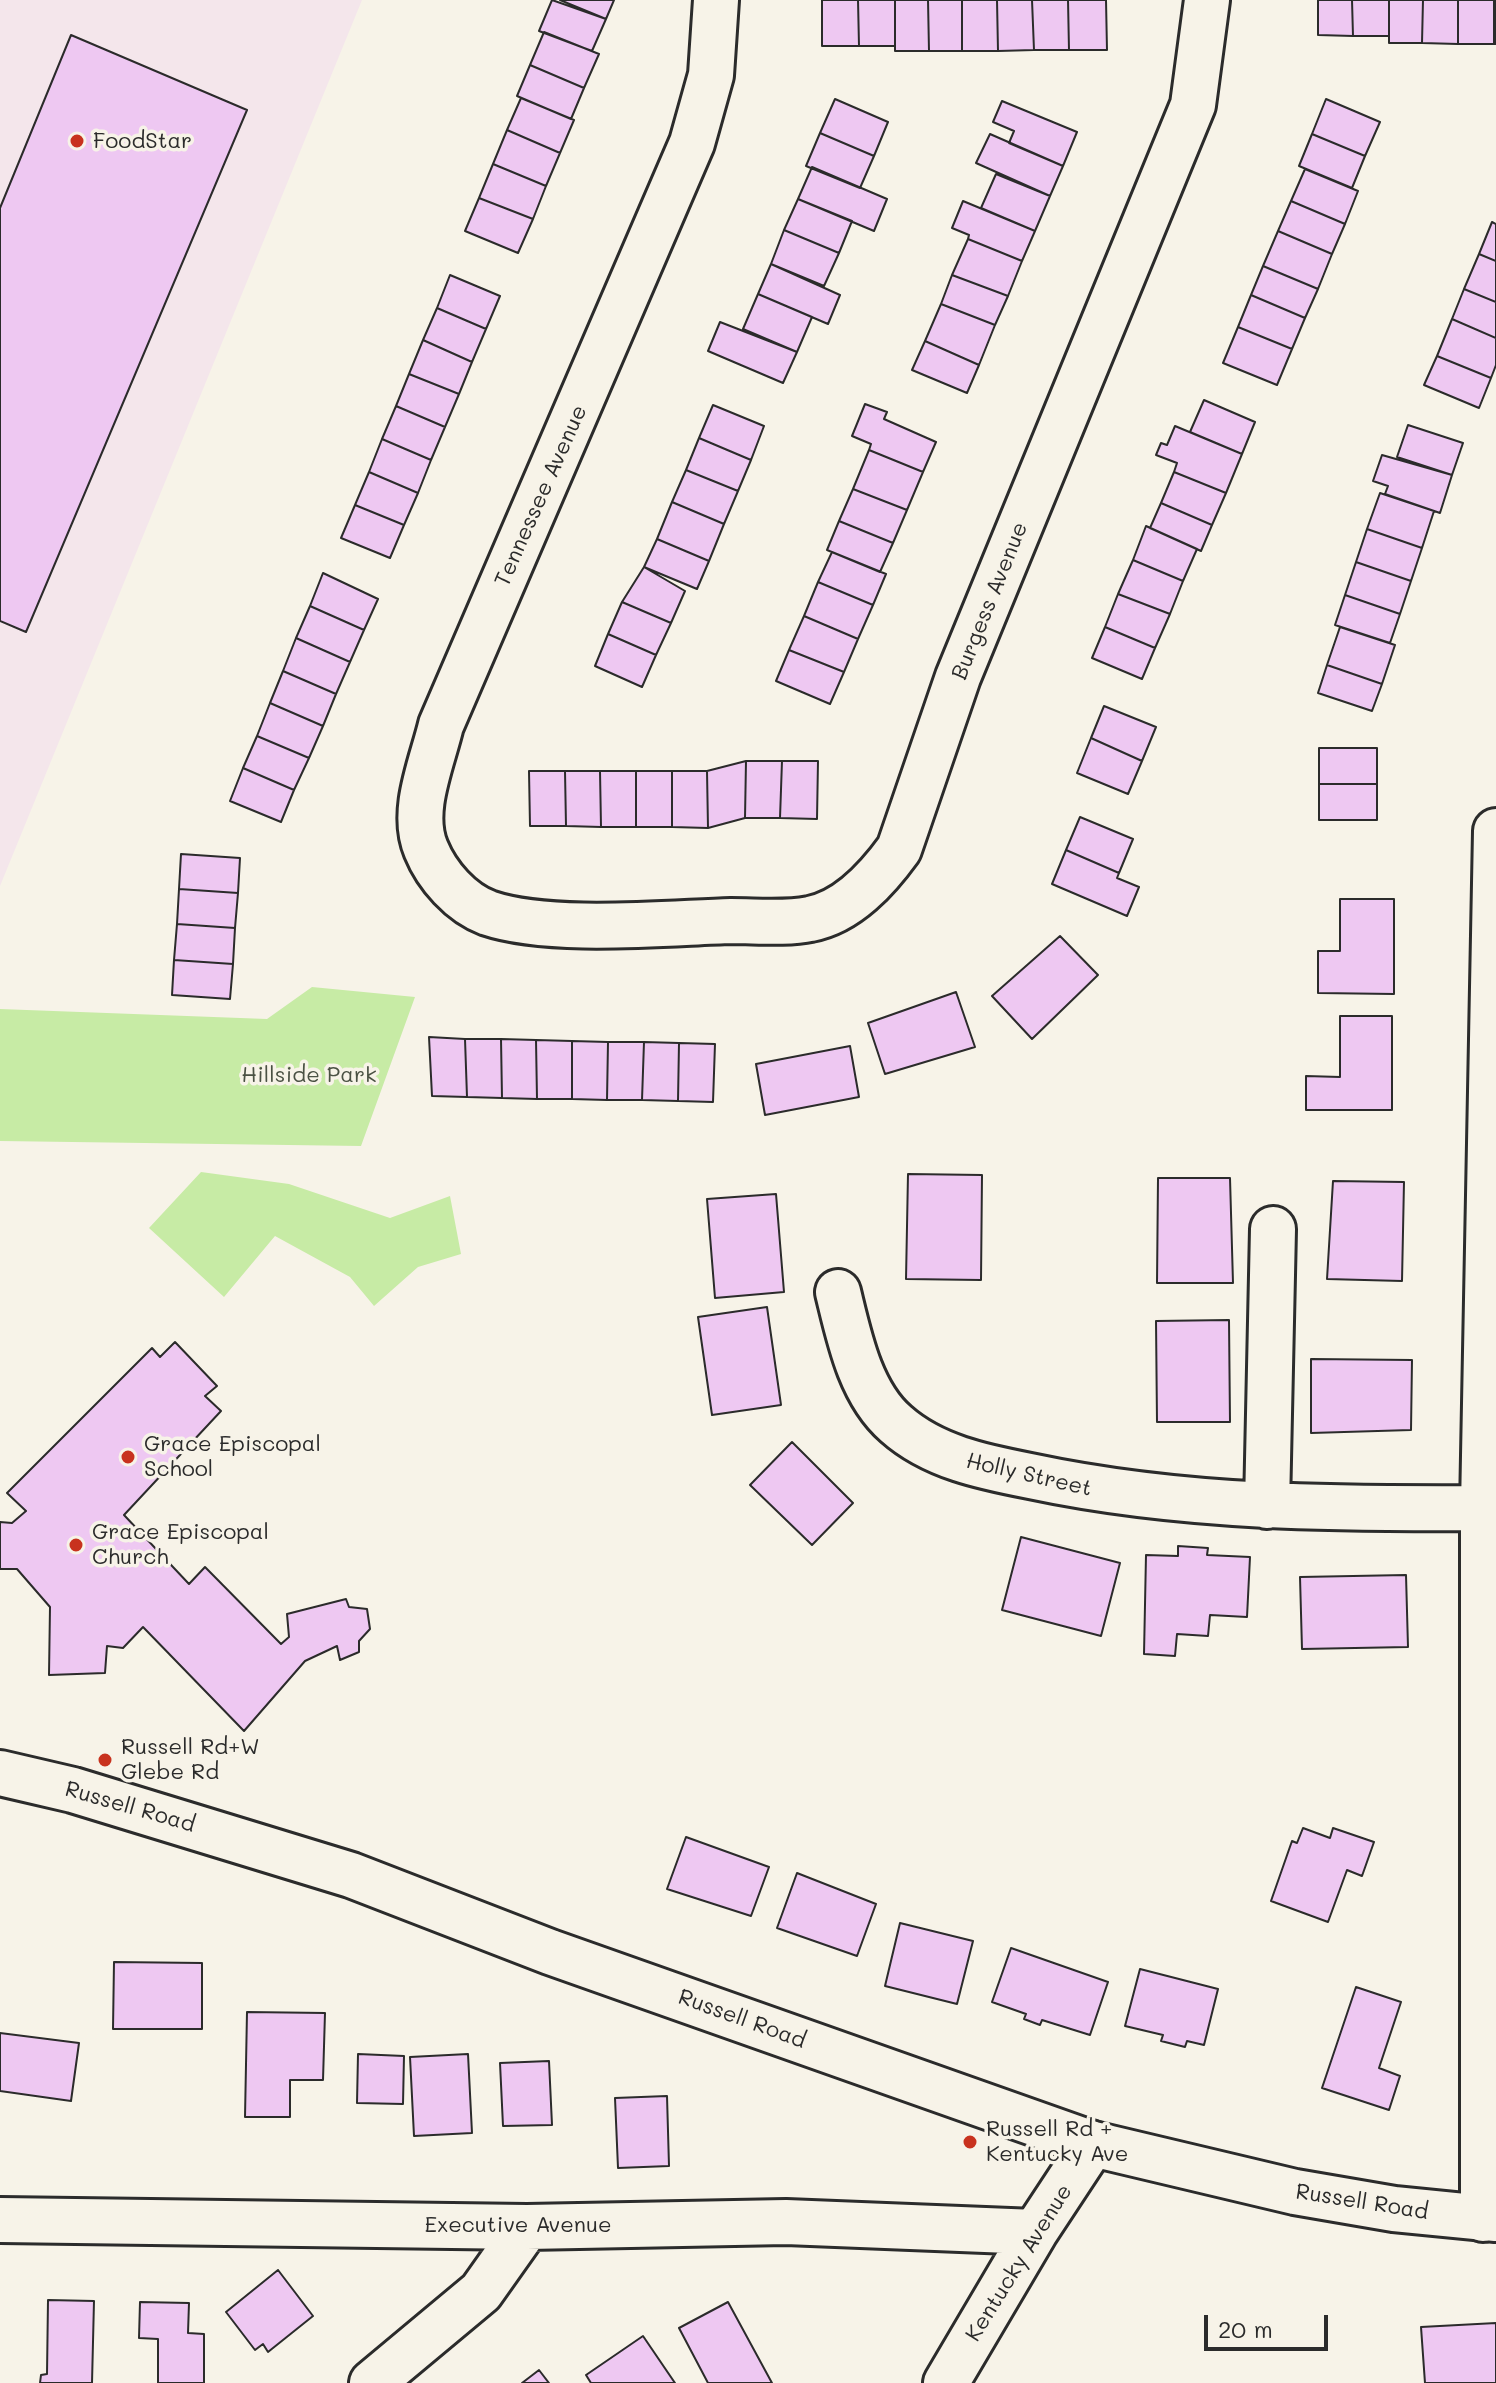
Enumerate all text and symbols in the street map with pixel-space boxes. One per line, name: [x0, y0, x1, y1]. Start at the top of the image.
place label: FoodStar: [93, 128, 192, 154]
marker: FoodStar: [68, 132, 86, 150]
street label: Tennessee Avenue: [489, 401, 593, 591]
street label: Burgess Avenue: [946, 518, 1034, 684]
park label: Hillside Park: [241, 1062, 377, 1088]
place label: Grace Episcopal School: [144, 1431, 321, 1482]
marker: Grace Episcopal School: [119, 1448, 137, 1466]
street label: Holly Street: [964, 1448, 1094, 1502]
place label: Grace Episcopal Church: [92, 1519, 269, 1570]
marker: Grace Episcopal Church: [67, 1536, 85, 1554]
place label: Russell Rd+W Glebe Rd: [121, 1734, 259, 1786]
marker: Russell Rd+W Glebe Rd: [96, 1751, 114, 1769]
street label: Russell Road: [62, 1776, 198, 1838]
street label: Russell Road: [675, 1984, 809, 2054]
place label: Russell Rd + Kentucky Ave: [986, 2116, 1128, 2168]
marker: Russell Rd + Kentucky Ave: [961, 2133, 979, 2151]
street label: Russell Road: [1294, 2178, 1430, 2226]
street label: Kentucky Avenue: [960, 2180, 1078, 2346]
street label: Executive Avenue: [424, 2212, 612, 2238]
scale bar: [1208, 2299, 1332, 2349]
text: 20 m: [1218, 2313, 1273, 2344]

